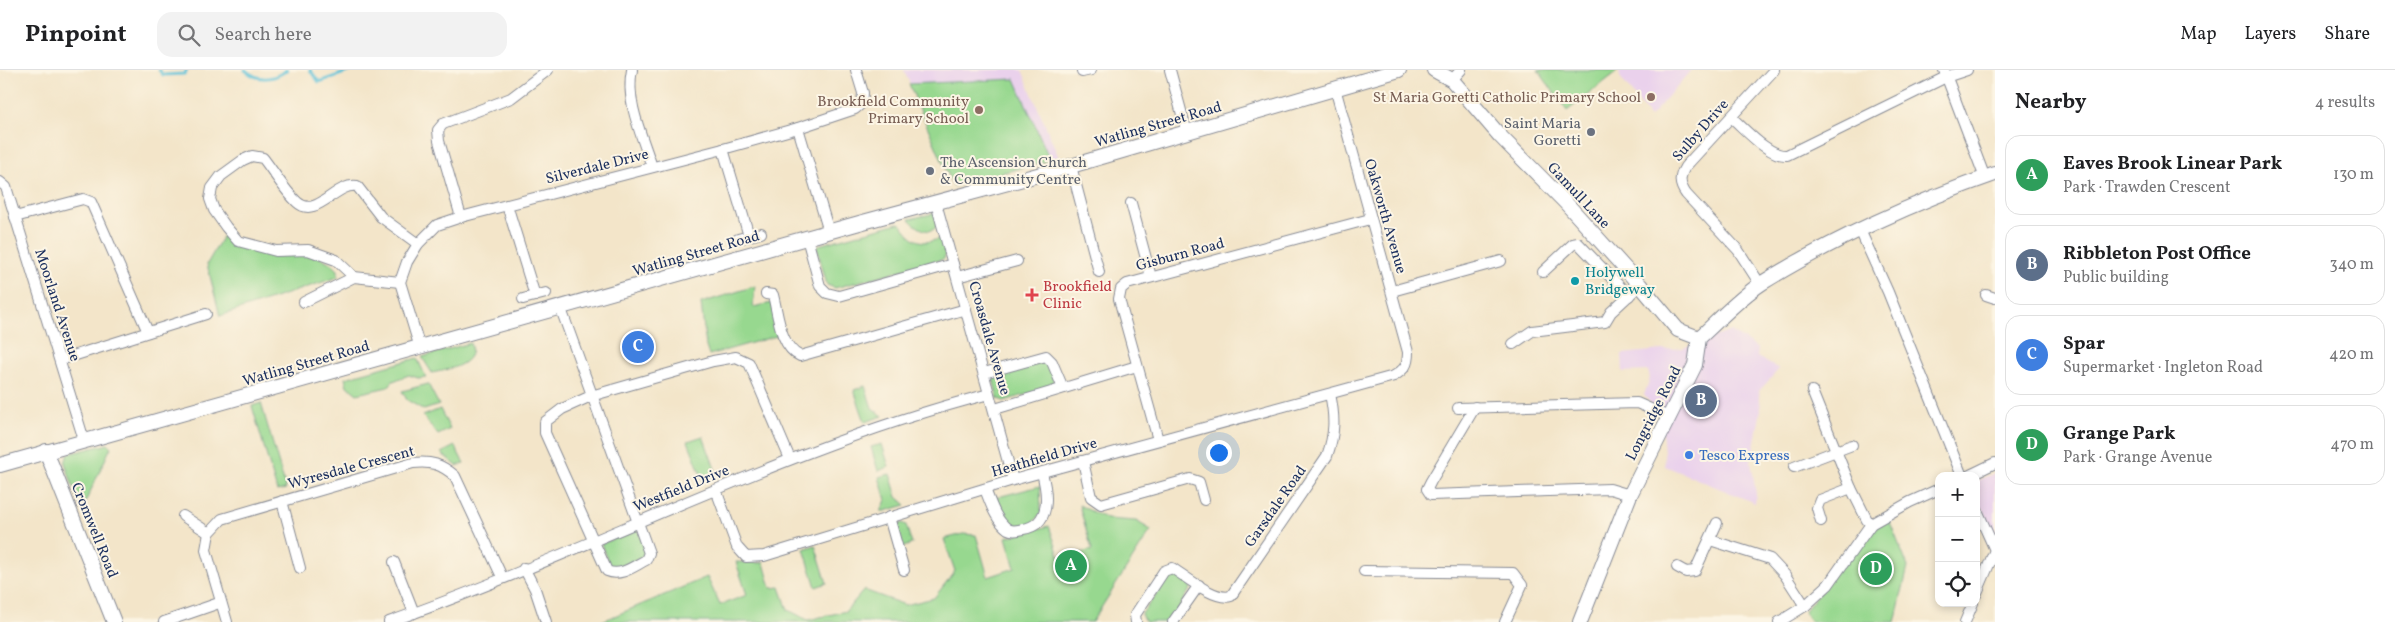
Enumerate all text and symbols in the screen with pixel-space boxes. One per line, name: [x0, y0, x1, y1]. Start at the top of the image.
search box: [157, 12, 507, 57]
text: Pinpoint: [25, 18, 127, 52]
icon: search: [175, 21, 203, 49]
text: Search here: [215, 22, 312, 48]
text: Map: [2180, 22, 2216, 47]
text: Layers: [2244, 22, 2296, 47]
text: Share: [2324, 22, 2370, 47]
place label: St Maria Goretti Catholic Primary School: [1373, 88, 1641, 109]
text: Nearby: [2015, 88, 2086, 117]
marker: St Maria Goretti Catholic Primary School: [1645, 91, 1657, 103]
place label: Brookfield Community Primary School: [817, 92, 969, 130]
text: 4 results: [2315, 92, 2375, 114]
street label: Sulby Drive: [1668, 95, 1734, 167]
street label: Watling Street Road: [1092, 97, 1224, 154]
marker: Brookfield Community Primary School: [973, 104, 985, 116]
place label: Saint Maria Goretti: [1504, 114, 1581, 152]
marker: Saint Maria Goretti: [1585, 126, 1597, 138]
street label: Silverdale Drive: [544, 144, 651, 190]
text: Eaves Brook Linear Park: [2063, 151, 2282, 177]
place label: The Ascension Church & Community Centre: [940, 153, 1087, 191]
street label: Oakworth Avenue: [1358, 157, 1411, 276]
street label: Gamull Lane: [1542, 158, 1614, 234]
text: A: [2026, 164, 2038, 186]
text: 130 m: [2333, 164, 2374, 186]
marker: The Ascension Church & Community Centre: [924, 165, 936, 177]
text: Park · Trawden Crescent: [2063, 177, 2231, 199]
street label: Watling Street Road: [630, 226, 762, 283]
street label: Gisburn Road: [1134, 234, 1227, 277]
text: Ribbleton Post Office: [2063, 241, 2251, 267]
street label: Moorland Avenue: [28, 246, 85, 365]
text: B: [2027, 254, 2037, 276]
text: 340 m: [2330, 254, 2374, 276]
place label: Holywell Bridgeway: [1585, 263, 1655, 301]
text: Public building: [2063, 267, 2169, 289]
marker: Holywell Bridgeway: [1569, 275, 1581, 287]
place label: Brookfield Clinic: [1043, 277, 1112, 315]
street label: Croasdale Avenue: [962, 279, 1015, 398]
marker: Brookfield Clinic: [1025, 288, 1039, 302]
pin: C: [622, 328, 654, 366]
text: Spar: [2063, 331, 2105, 357]
street label: Watling Street Road: [240, 336, 372, 393]
text: C: [2027, 344, 2037, 366]
text: 420 m: [2329, 344, 2374, 366]
text: Supermarket · Ingleton Road: [2063, 357, 2263, 379]
street label: Longridge Road: [1621, 363, 1687, 465]
pin: B: [1685, 382, 1717, 420]
text: Grange Park: [2063, 421, 2175, 447]
street label: Heathfield Drive: [989, 433, 1100, 484]
text: D: [2026, 434, 2038, 456]
text: 470 m: [2330, 434, 2374, 456]
your location: [1206, 440, 1232, 466]
street label: Wyresdale Crescent: [286, 441, 417, 495]
place label: Tesco Express: [1699, 446, 1790, 467]
text: Park · Grange Avenue: [2063, 447, 2212, 469]
marker: Tesco Express: [1683, 449, 1695, 461]
street label: Westfield Drive: [630, 461, 733, 518]
street label: Garsdale Road: [1240, 462, 1312, 552]
map controls: [1935, 472, 1980, 607]
button: +: [1935, 472, 1980, 517]
street label: Cromwell Road: [65, 480, 122, 581]
button: −: [1935, 517, 1980, 562]
pin: A: [1055, 547, 1087, 585]
pin: D: [1860, 550, 1892, 588]
button: locate: [1935, 562, 1980, 607]

